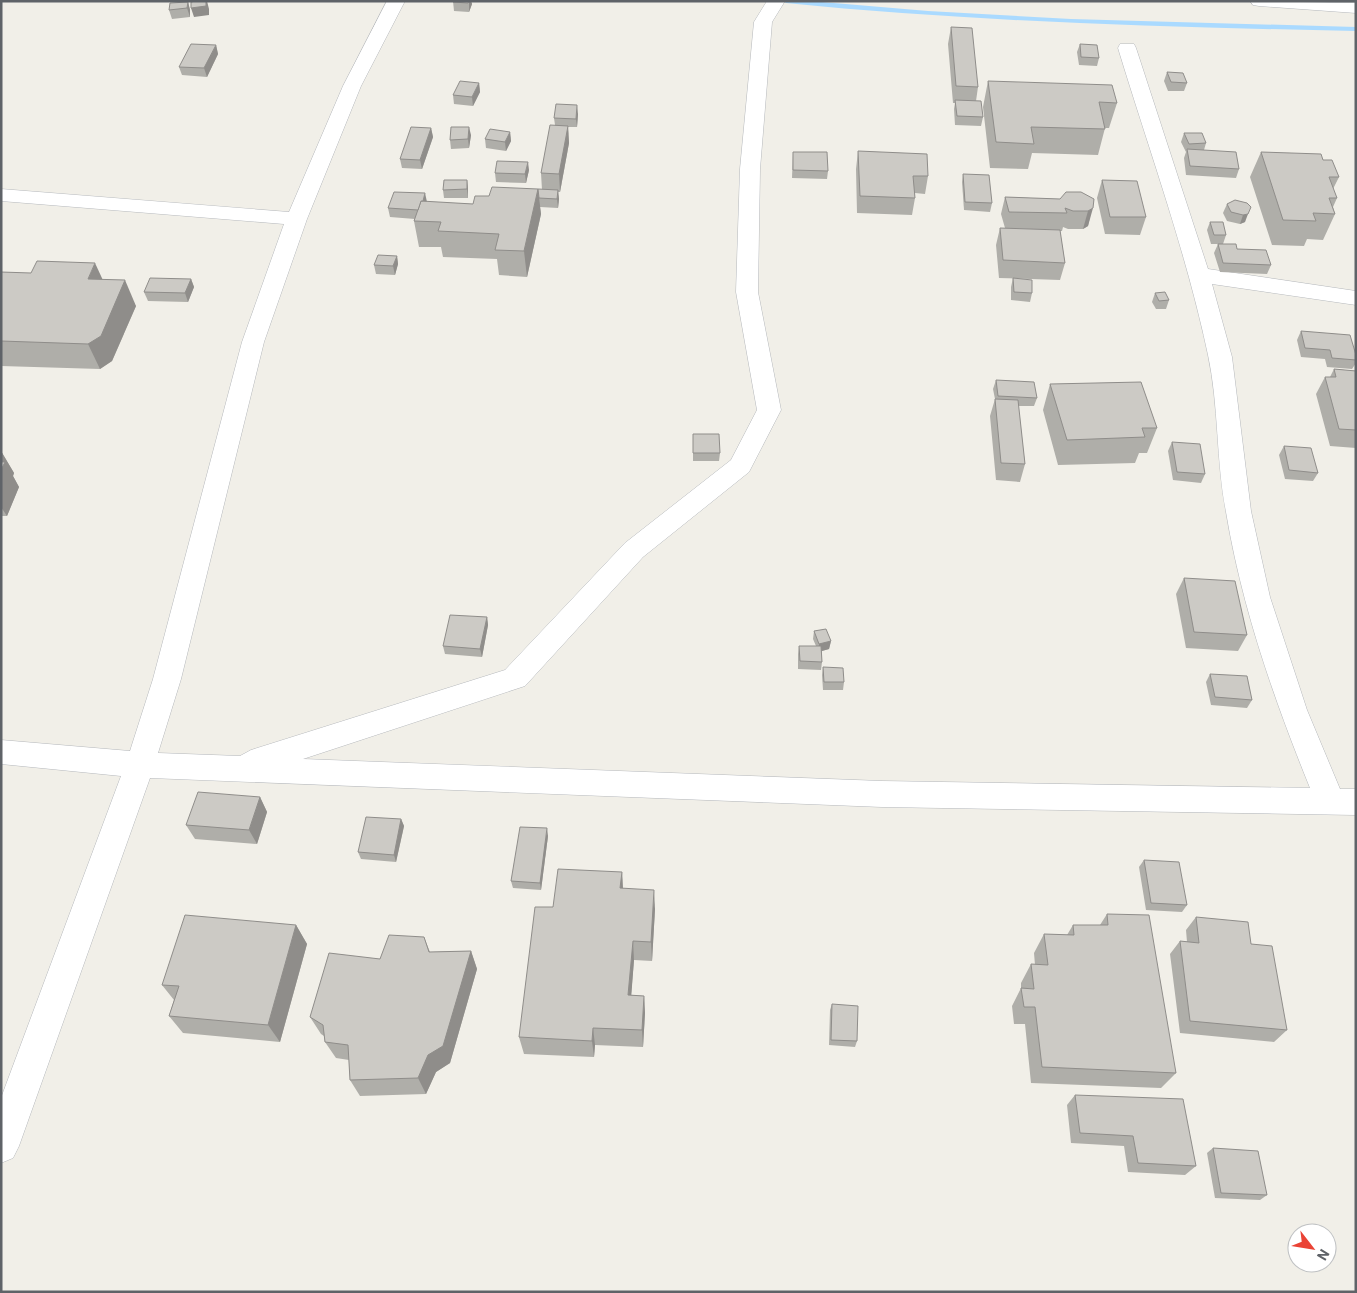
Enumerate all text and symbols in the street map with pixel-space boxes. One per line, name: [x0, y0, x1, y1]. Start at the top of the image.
north arrow: [1287, 1223, 1337, 1273]
text: N: [1314, 1246, 1333, 1263]

